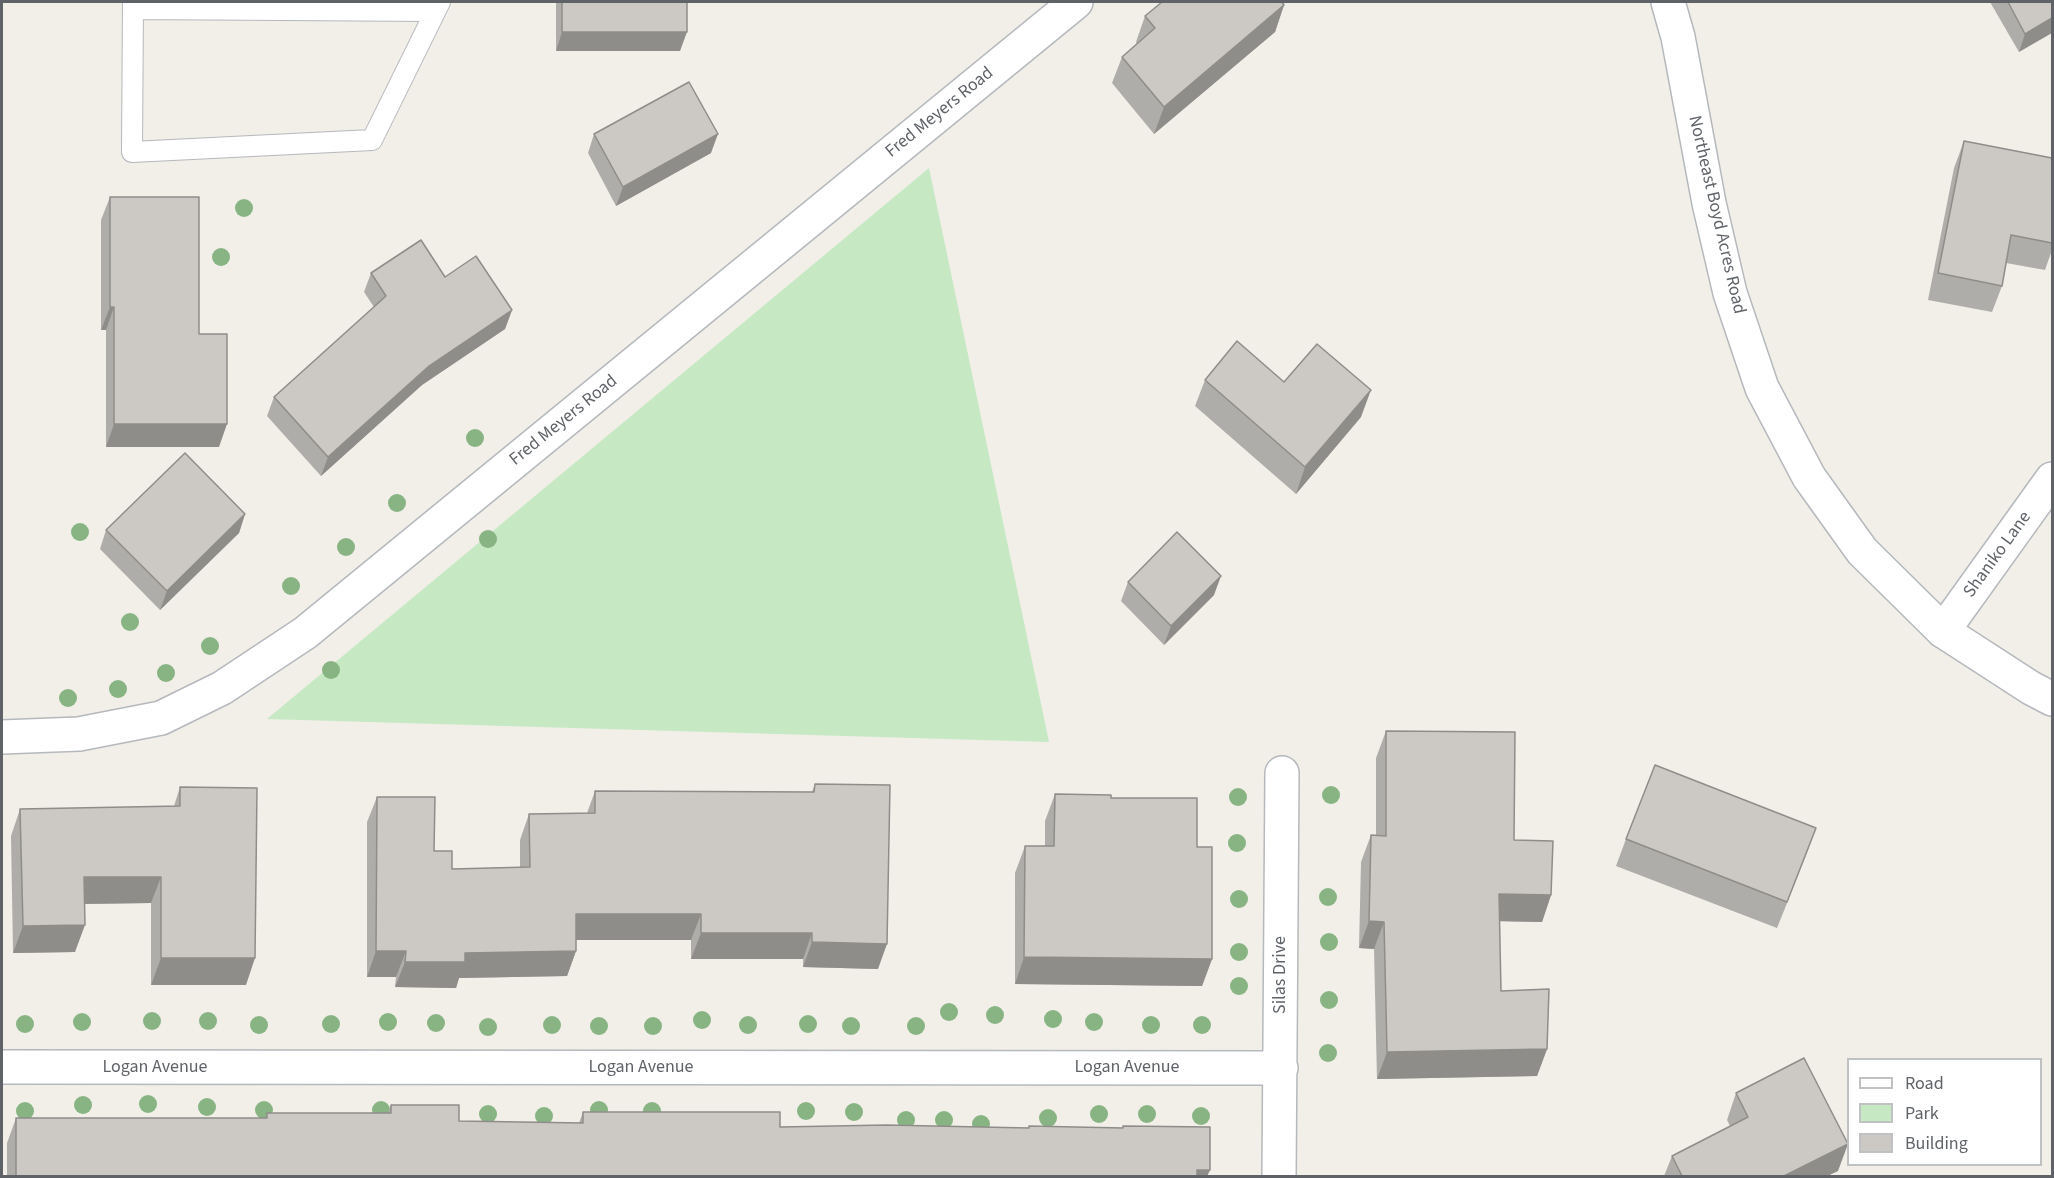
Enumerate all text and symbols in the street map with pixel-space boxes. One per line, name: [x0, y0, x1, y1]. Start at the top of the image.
street label: Fred Meyers Road: [882, 63, 998, 163]
street label: Northeast Boyd Acres Road: [1683, 114, 1749, 316]
street label: Fred Meyers Road: [506, 371, 622, 471]
street label: Shaniko Lane: [1959, 508, 2037, 602]
street label: Silas Drive: [1270, 936, 1292, 1014]
street label: Logan Avenue: [102, 1057, 208, 1079]
street label: Logan Avenue: [588, 1057, 694, 1079]
street label: Logan Avenue: [1074, 1057, 1180, 1079]
legend: [1847, 1058, 2042, 1166]
text: Road: [1905, 1071, 1944, 1096]
text: Park: [1905, 1101, 1939, 1126]
text: Building: [1905, 1131, 1968, 1156]

